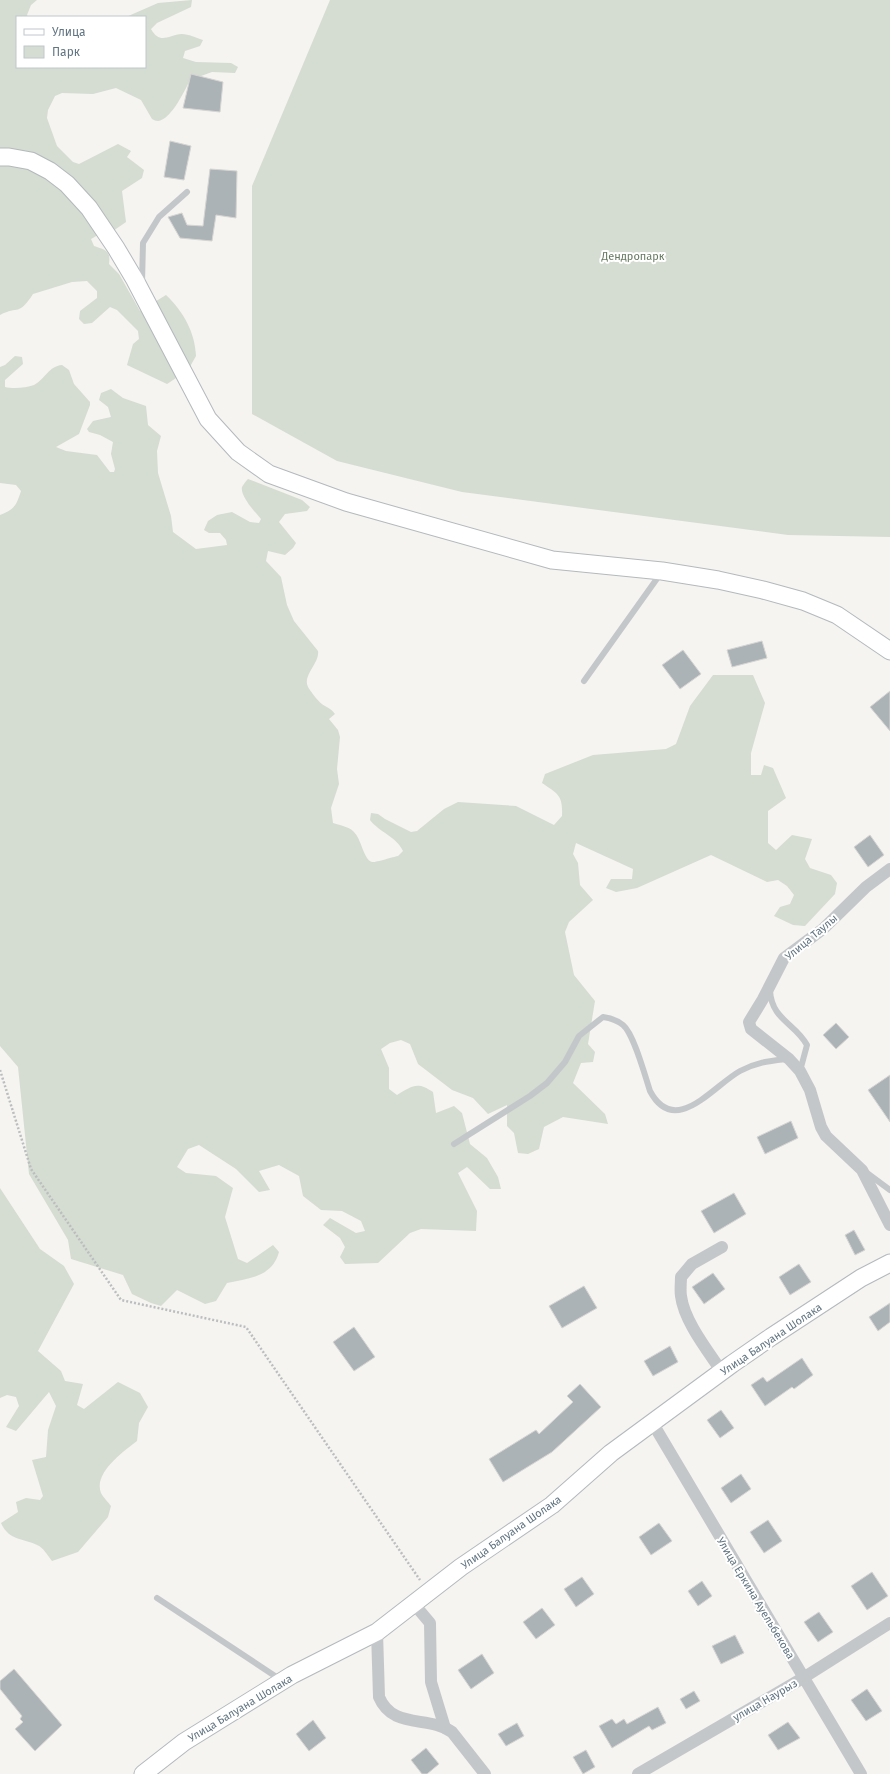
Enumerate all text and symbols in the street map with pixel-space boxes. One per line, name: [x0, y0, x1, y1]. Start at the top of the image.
legend: [16, 16, 146, 68]
text: Улица: [52, 25, 86, 39]
text: Парк: [52, 45, 81, 59]
park label: Дендропарк: [600, 250, 665, 263]
street label: Улица Таулы: [783, 912, 840, 963]
street label: Улица Балуана Шолака: [718, 1301, 824, 1378]
street label: Улица Балуана Шолака: [459, 1493, 564, 1572]
street label: Улица Еркина Ауельбекова: [714, 1535, 797, 1662]
street label: Улица Балуана Шолака: [186, 1672, 295, 1745]
street label: улица Наурыз: [731, 1677, 800, 1724]

